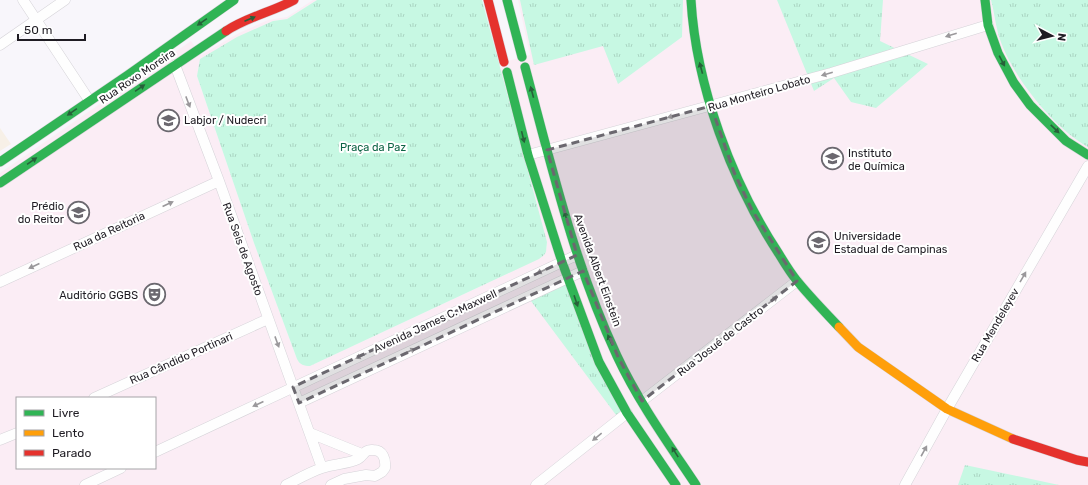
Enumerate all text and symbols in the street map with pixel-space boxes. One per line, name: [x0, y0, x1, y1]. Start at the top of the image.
scale bar: [18, 16, 85, 42]
one-way arrow: [244, 16, 255, 22]
north arrow: [1032, 16, 1072, 56]
one-way arrow: [197, 18, 207, 26]
text: 50 m: [24, 23, 52, 37]
one-way arrow: [944, 32, 956, 38]
text: N: [1054, 32, 1068, 42]
street label: Rua Roxo Moreira: [97, 46, 178, 107]
one-way arrow: [999, 55, 1005, 67]
one-way arrow: [698, 62, 704, 74]
one-way arrow: [820, 71, 832, 77]
street label: Rua Monteiro Lobato: [706, 73, 812, 114]
one-way arrow: [134, 85, 146, 92]
one-way arrow: [528, 86, 534, 98]
one-way arrow: [186, 96, 192, 108]
school or university icon: Labjor / Nudecri: [155, 107, 181, 133]
one-way arrow: [67, 108, 77, 116]
one-way arrow: [667, 113, 679, 119]
place label: Labjor / Nudecri: [184, 114, 266, 127]
one-way arrow: [1050, 124, 1060, 134]
one-way arrow: [521, 131, 527, 143]
park label: Praça da Paz: [340, 141, 406, 154]
school or university icon: Instituto de Química: [820, 146, 846, 172]
place label: Instituto de Química: [848, 147, 905, 173]
one-way arrow: [27, 157, 38, 165]
school or university icon: Prédio do Reitor: [66, 199, 92, 225]
place label: Prédio do Reitor: [18, 200, 65, 226]
one-way arrow: [162, 201, 174, 208]
street label: Rua Seis de Agosto: [220, 201, 265, 297]
street label: Rua da Reitoria: [71, 209, 147, 254]
one-way arrow: [563, 211, 569, 223]
street label: Avenida Albert Einstein: [571, 212, 624, 328]
school or university icon: Universidade Estadual de Campinas: [805, 229, 831, 255]
place label: Universidade Estadual de Campinas: [834, 230, 948, 256]
one-way arrow: [29, 263, 40, 269]
one-way arrow: [536, 268, 548, 274]
one-way arrow: [1019, 271, 1026, 283]
theatre icon: Auditório GGBS: [141, 282, 167, 308]
street label: Rua Mendeleyev: [969, 286, 1022, 365]
street label: Avenida James C. Maxwell: [372, 287, 499, 356]
place label: Auditório GGBS: [59, 289, 138, 302]
one-way arrow: [573, 295, 579, 307]
one-way arrow: [767, 296, 778, 304]
street label: Rua Josué de Castro: [675, 304, 766, 379]
street label: Rua Cândido Portinari: [128, 330, 235, 387]
one-way arrow: [607, 333, 613, 345]
one-way arrow: [274, 336, 280, 348]
one-way arrow: [405, 348, 417, 354]
one-way arrow: [355, 353, 366, 359]
legend: [16, 397, 156, 469]
one-way arrow: [252, 401, 263, 407]
text: Livre: [52, 406, 80, 420]
text: Lento: [52, 426, 84, 440]
one-way arrow: [591, 433, 602, 441]
one-way arrow: [921, 445, 927, 457]
text: Parado: [52, 446, 91, 460]
one-way arrow: [671, 446, 678, 458]

